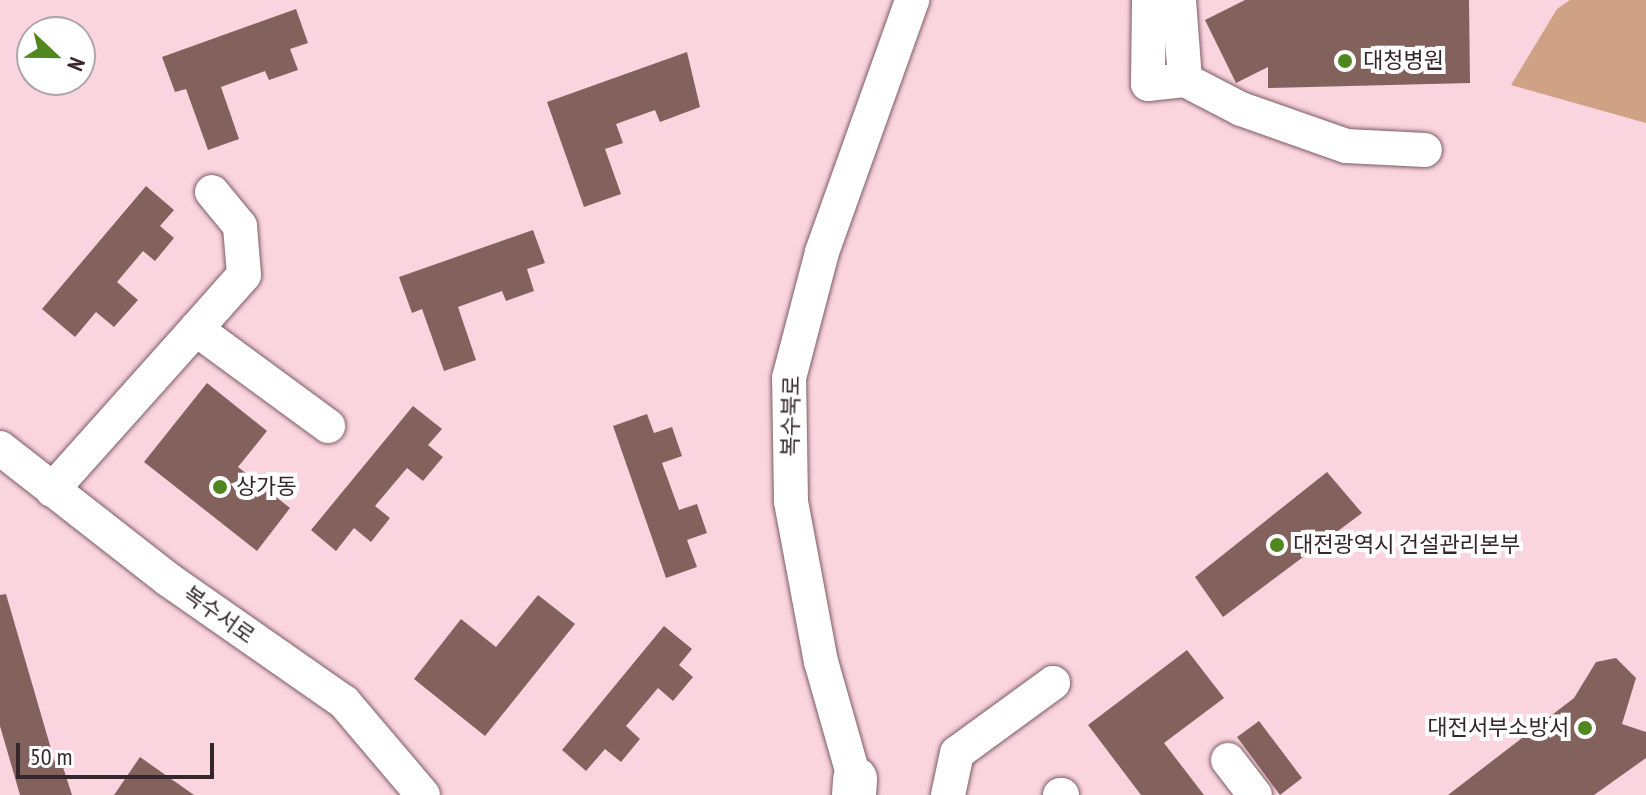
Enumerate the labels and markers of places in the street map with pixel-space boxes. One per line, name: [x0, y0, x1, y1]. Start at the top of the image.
place label: 대청병원: [1363, 48, 1444, 74]
marker: 대청병원: [1334, 50, 1356, 72]
place label: 상가동: [236, 474, 297, 500]
marker: 상가동: [211, 478, 229, 496]
place label: 대전광역시 건설관리본부: [1293, 532, 1520, 558]
marker: 대전광역시 건설관리본부: [1268, 536, 1286, 554]
place label: 대전서부소방서: [1427, 715, 1569, 741]
marker: 대전서부소방서: [1576, 719, 1594, 737]

